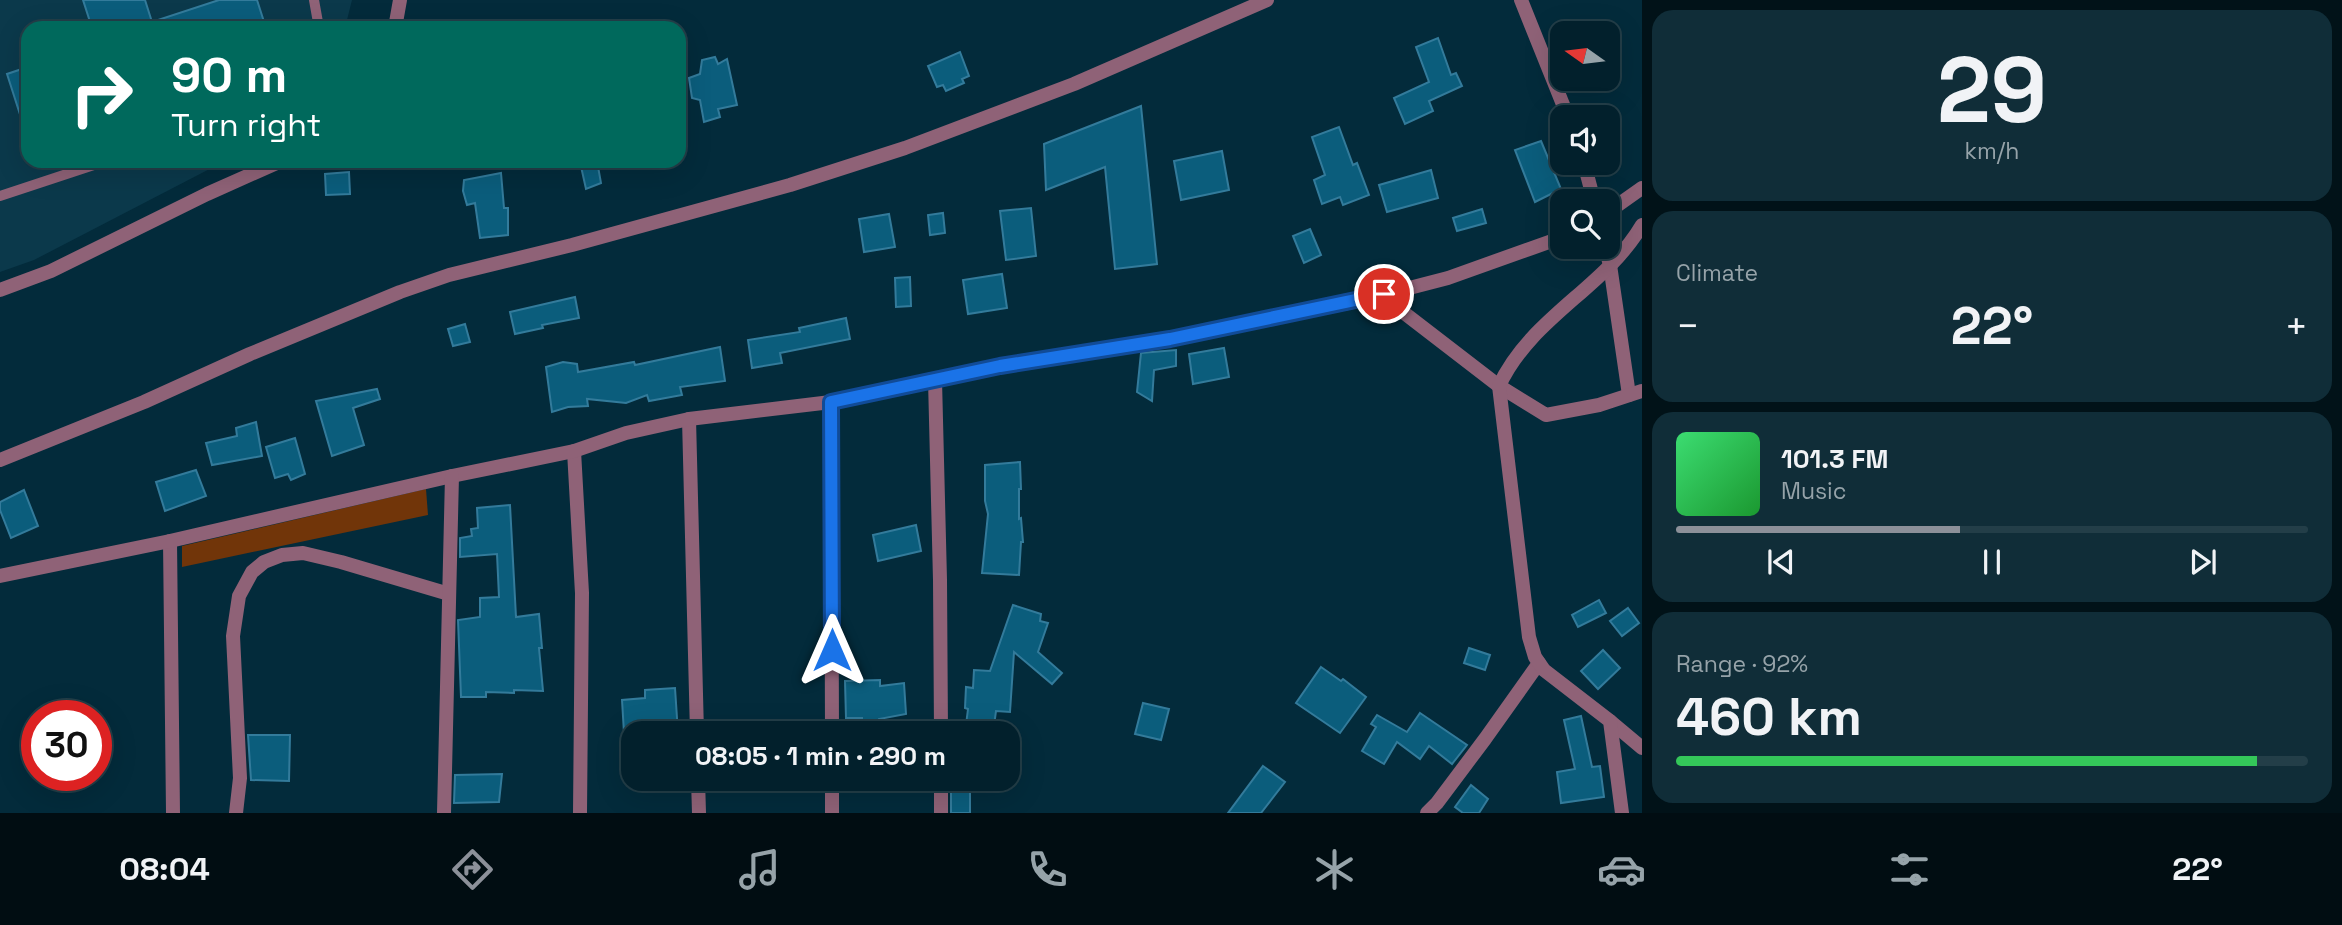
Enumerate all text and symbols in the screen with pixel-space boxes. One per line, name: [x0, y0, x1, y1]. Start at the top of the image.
north arrow: [1550, 21, 1620, 91]
map controls: [1550, 21, 1620, 259]
text: 29: [1937, 32, 2047, 149]
text: 90 m: [171, 44, 287, 106]
icon: right: [56, 49, 147, 140]
text: Turn right: [171, 105, 321, 145]
button: sound: [1550, 105, 1620, 175]
text: km/h: [1965, 136, 2019, 166]
button: search: [1550, 189, 1620, 259]
text: Climate: [1676, 258, 1758, 288]
pin: [1354, 264, 1414, 324]
icon: arrive: [1365, 275, 1403, 313]
text: 22°: [1951, 293, 2033, 359]
text: −: [1676, 302, 1700, 350]
text: +: [2284, 302, 2308, 350]
text: 101.3 FM: [1781, 442, 1888, 476]
text: Music: [1781, 476, 1846, 506]
icon: previous: [1762, 543, 1800, 581]
icon: pause: [1973, 543, 2011, 581]
icon: next: [2184, 543, 2222, 581]
position arrow: [795, 613, 869, 687]
text: Range · 92%: [1676, 649, 1808, 679]
text: 460 km: [1676, 684, 1862, 750]
speed limit sign: 30: [21, 700, 112, 791]
text: 08:05 · 1 min · 290 m: [695, 739, 946, 773]
icon: directions: [448, 845, 497, 894]
icon: music: [735, 845, 784, 894]
icon: phone: [1023, 845, 1072, 894]
icon: climate: [1310, 845, 1359, 894]
icon: car: [1597, 845, 1646, 894]
icon: filters: [1885, 845, 1934, 894]
text: 08:04: [119, 849, 210, 889]
text: 22°: [2172, 849, 2223, 889]

